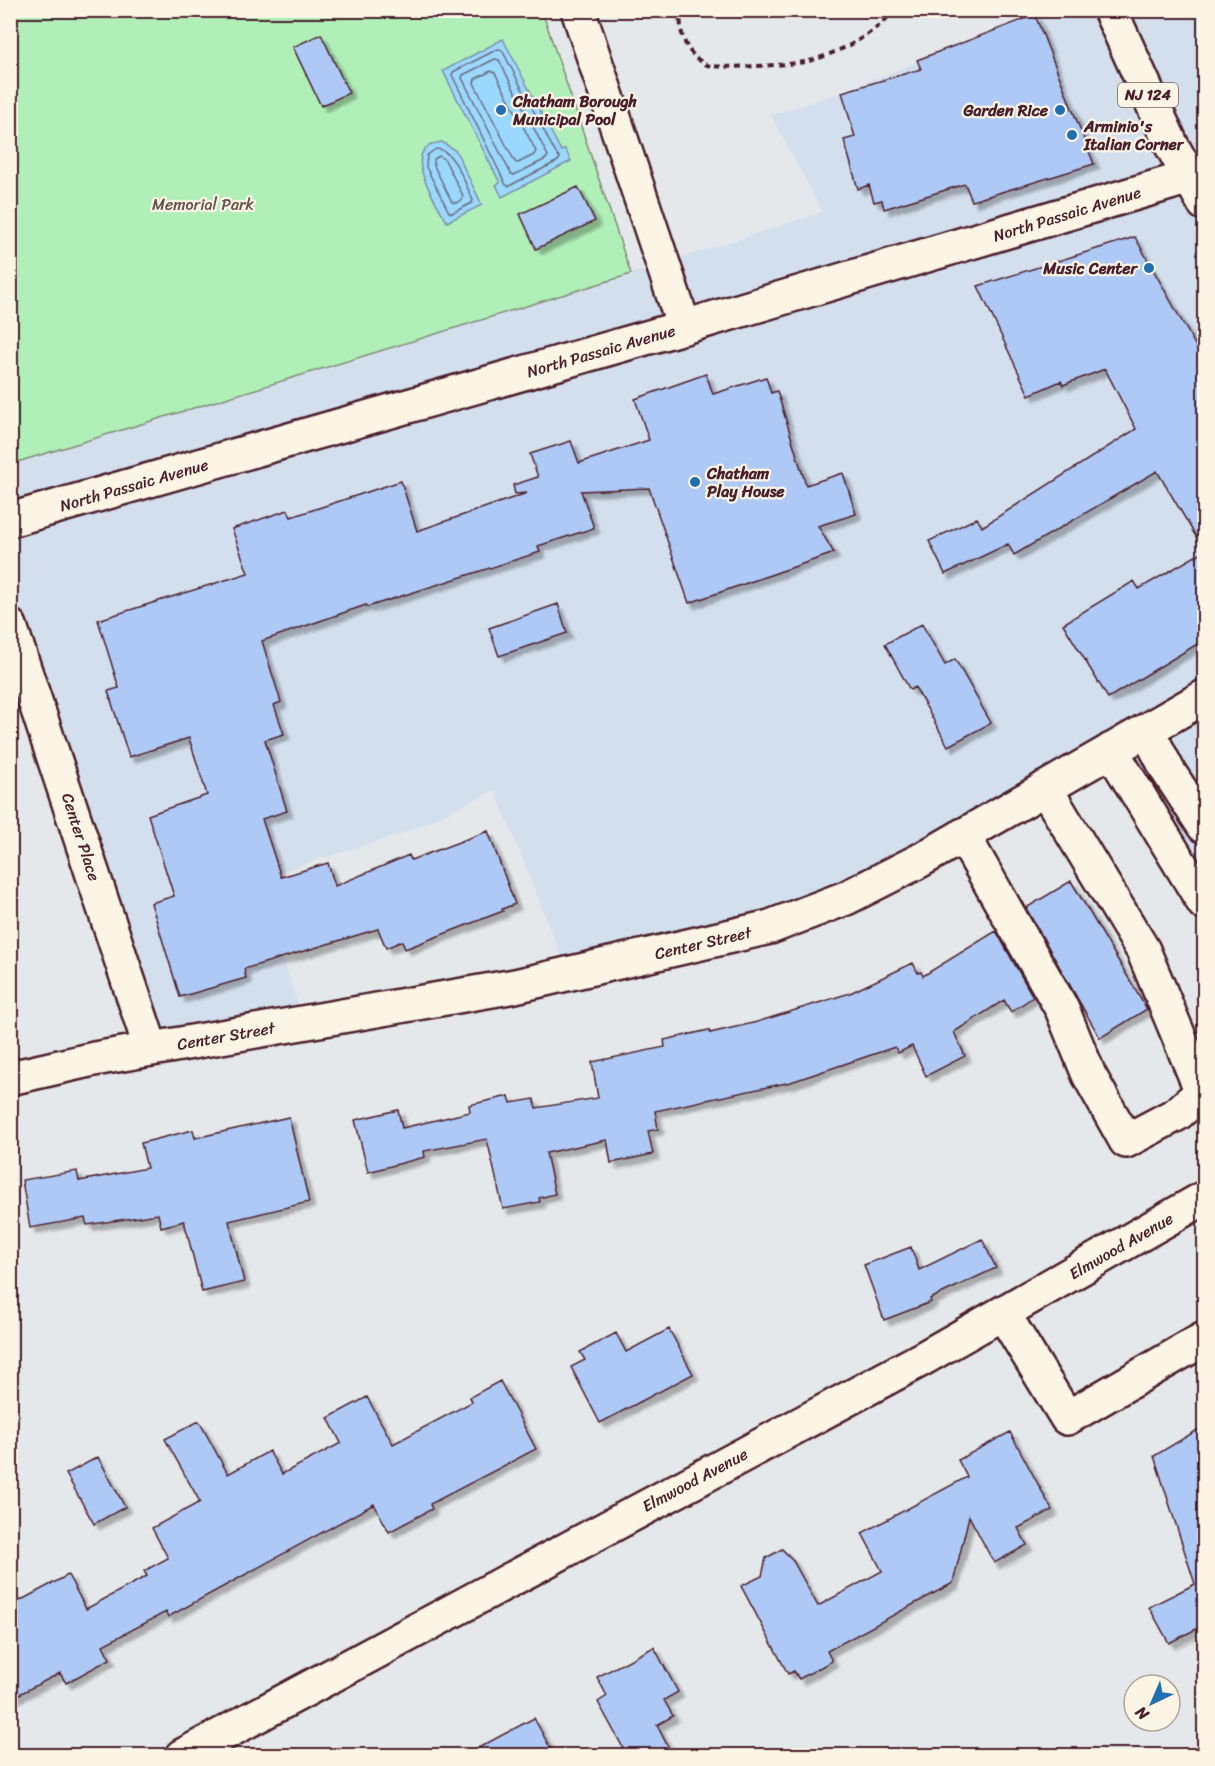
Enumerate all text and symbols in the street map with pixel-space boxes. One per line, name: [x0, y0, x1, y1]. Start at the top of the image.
road number: NJ 124: [1118, 83, 1178, 107]
place label: Chatham Borough Municipal Pool: [512, 87, 638, 134]
place label: Garden Rice: [963, 96, 1049, 125]
marker: Chatham Borough Municipal Pool: [494, 103, 508, 117]
marker: Garden Rice: [1053, 103, 1067, 117]
place label: Arminio's Italian Corner: [1083, 112, 1185, 159]
marker: Arminio's Italian Corner: [1065, 128, 1079, 142]
street label: North Passaic Avenue: [989, 178, 1145, 250]
park label: Memorial Park: [152, 190, 255, 219]
place label: Music Center: [1042, 254, 1138, 283]
marker: Music Center: [1142, 261, 1156, 275]
street label: North Passaic Avenue: [523, 316, 679, 386]
street label: North Passaic Avenue: [56, 450, 212, 520]
place label: Chatham Play House: [706, 459, 785, 506]
marker: Chatham Play House: [688, 475, 702, 489]
street label: Center Place: [53, 789, 109, 885]
street label: Center Street: [652, 918, 755, 968]
street label: Center Street: [175, 1013, 278, 1059]
street label: Elmwood Avenue: [1063, 1204, 1179, 1288]
street label: Elmwood Avenue: [637, 1440, 753, 1520]
north arrow: [1122, 1673, 1182, 1733]
text: N: [1127, 1699, 1157, 1728]

